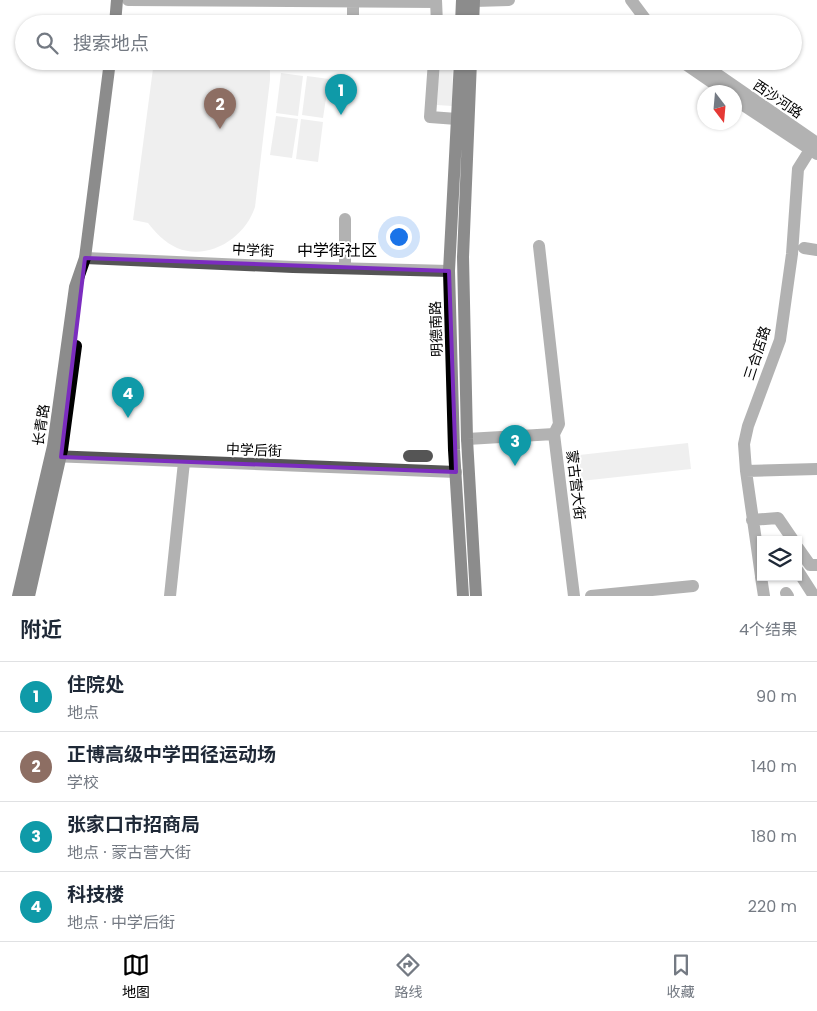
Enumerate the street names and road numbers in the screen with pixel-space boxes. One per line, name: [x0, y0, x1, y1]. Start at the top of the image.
street label: 西沙河路: [749, 75, 807, 123]
street label: 中学街: [232, 239, 274, 261]
street label: 明德南路: [425, 301, 447, 357]
street label: 三合店路: [739, 323, 775, 383]
street label: 长青路: [28, 403, 54, 447]
street label: 中学后街: [226, 439, 282, 461]
street label: 蒙古营大街: [562, 449, 590, 521]

